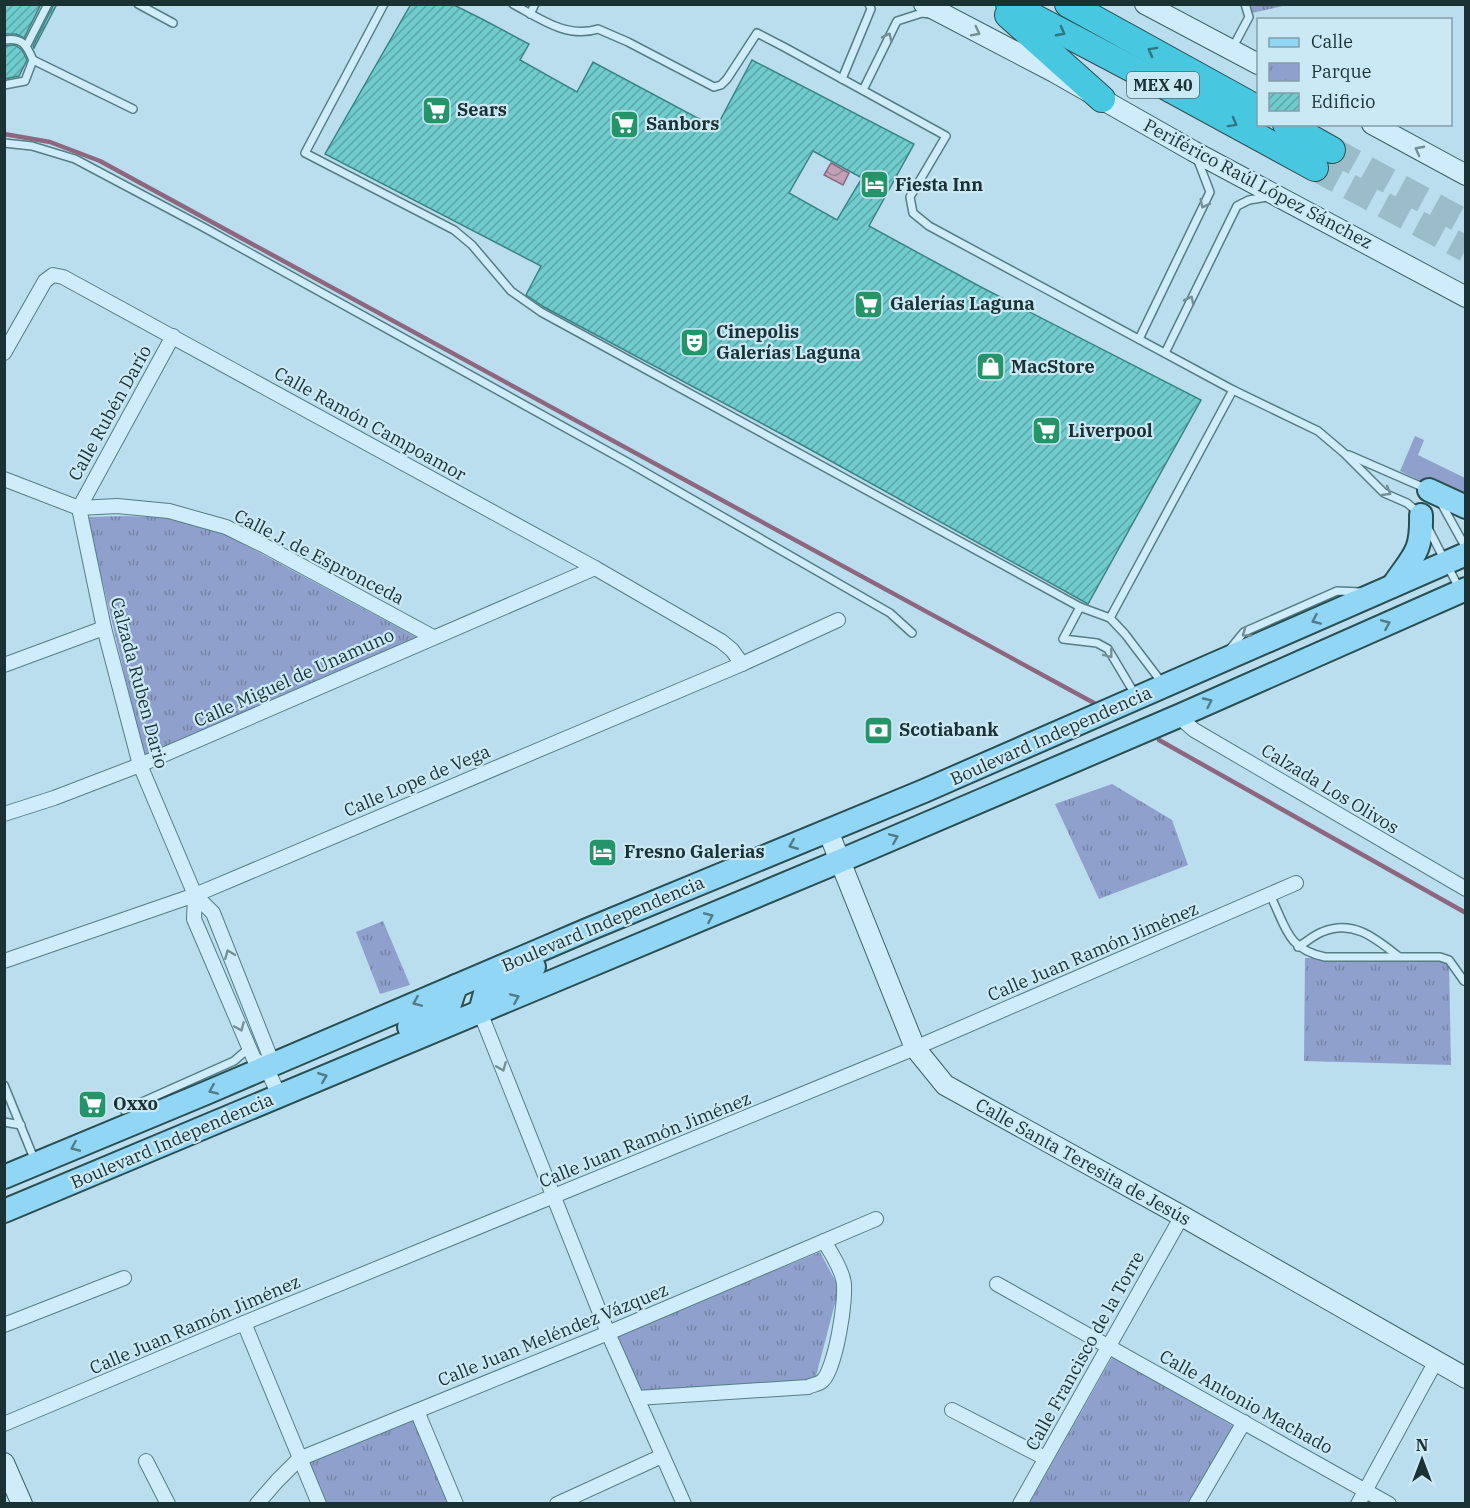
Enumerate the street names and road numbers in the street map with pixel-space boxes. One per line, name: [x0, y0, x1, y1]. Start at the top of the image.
road number: MEX 40: [1127, 72, 1199, 98]
street label: Periférico Raúl López Sánchez: [1140, 113, 1376, 254]
street label: Calle Rubén Darío: [63, 341, 156, 485]
street label: Calle Ramón Campoamor: [270, 361, 470, 486]
street label: Calle J. de Espronceda: [230, 504, 408, 609]
street label: Calzada Ruben Dario: [106, 595, 173, 771]
street label: Calle Miguel de Unamuno: [190, 623, 397, 732]
street label: Boulevard Independencia: [946, 681, 1155, 790]
street label: Calzada Los Olivos: [1257, 738, 1403, 839]
street label: Calle Lope de Vega: [340, 739, 494, 822]
street label: Boulevard Independencia: [498, 870, 708, 977]
street label: Calle Juan Ramón Jiménez: [984, 897, 1202, 1006]
street label: Calle Juan Ramón Jiménez: [535, 1086, 754, 1193]
street label: Boulevard Independencia: [67, 1087, 277, 1194]
street label: Calle Santa Teresita de Jesús: [972, 1093, 1195, 1230]
street label: Calle Francisco de la Torre: [1020, 1247, 1149, 1454]
street label: Calle Juan Ramón Jiménez: [86, 1270, 304, 1379]
street label: Calle Juan Meléndez Vázquez: [434, 1278, 671, 1391]
street label: Calle Antonio Machado: [1155, 1344, 1337, 1459]

